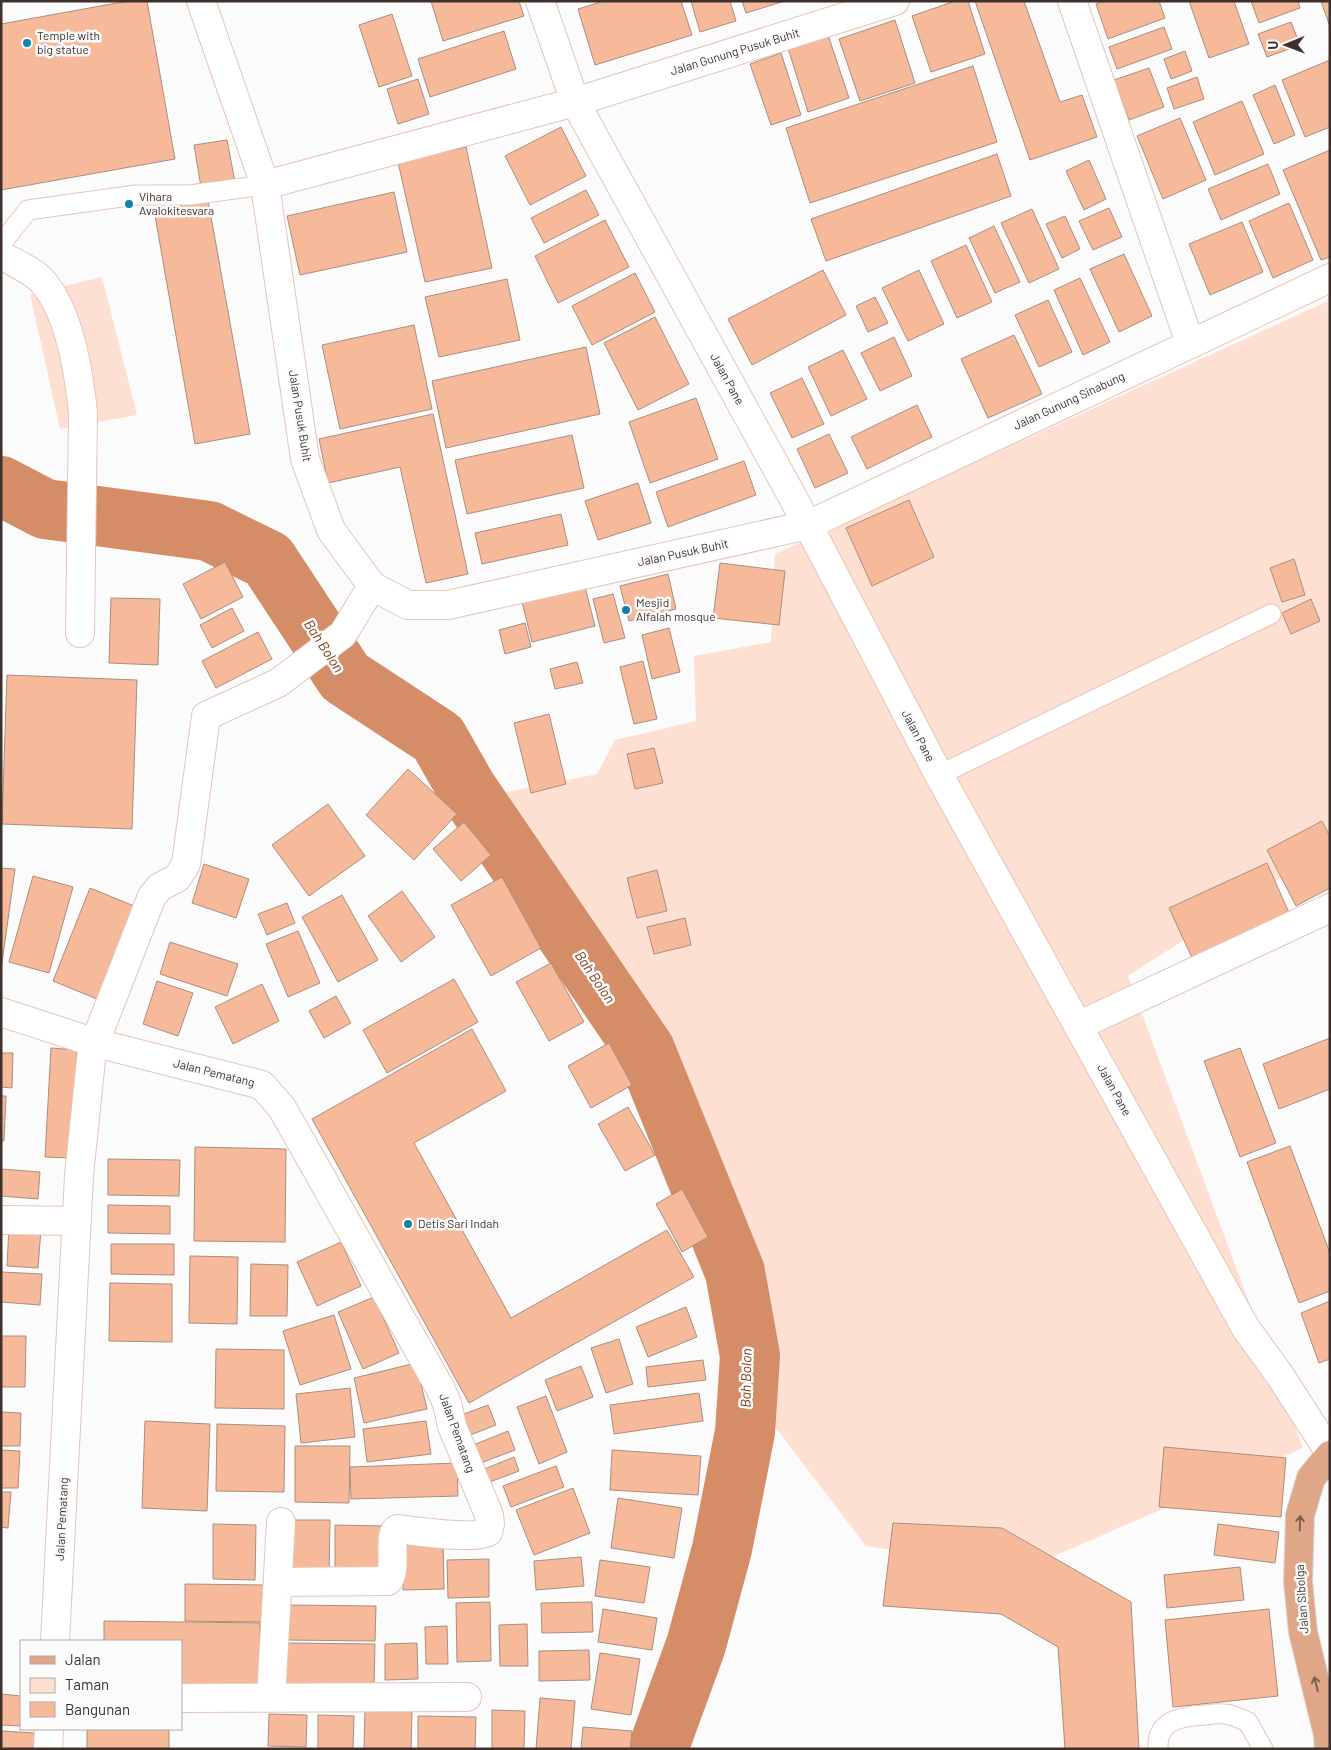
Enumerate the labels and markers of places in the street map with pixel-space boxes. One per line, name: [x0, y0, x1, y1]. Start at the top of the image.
place label: Temple with big statue: [37, 28, 100, 56]
marker: Temple with big statue: [21, 37, 33, 49]
place label: Vihara Avalokitesvara: [139, 189, 214, 217]
marker: Vihara Avalokitesvara: [123, 198, 135, 210]
place label: Mesjid Alfalah mosque: [636, 595, 716, 623]
marker: Mesjid Alfalah mosque: [620, 604, 632, 616]
place label: Detis Sari Indah: [418, 1216, 499, 1230]
marker: Detis Sari Indah: [402, 1218, 414, 1230]

